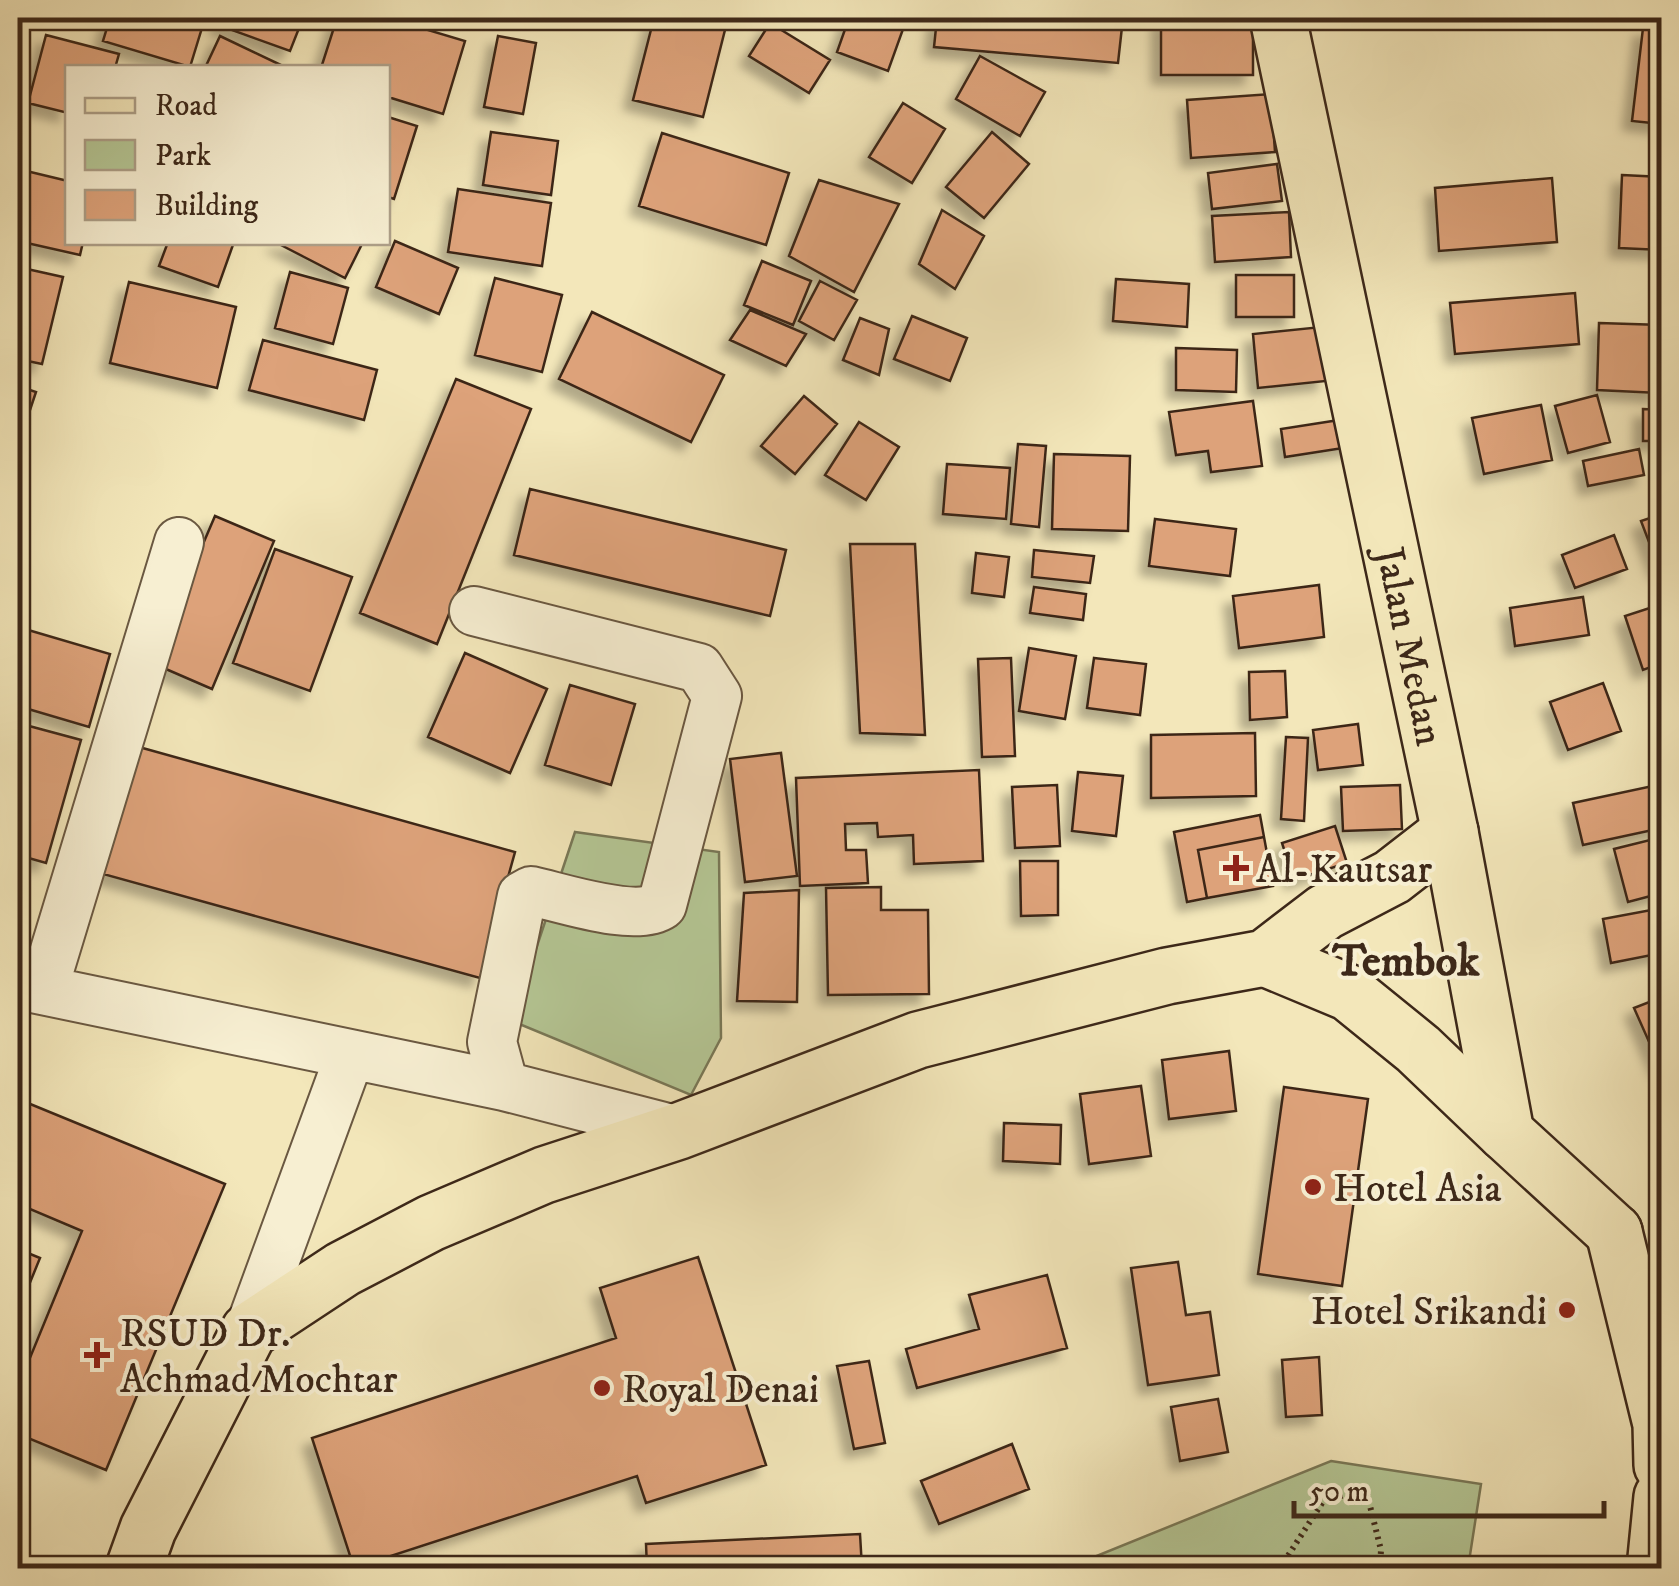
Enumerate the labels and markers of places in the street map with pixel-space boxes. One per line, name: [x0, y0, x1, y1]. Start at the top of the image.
place label: Al-Kautsar: [1256, 846, 1432, 896]
marker: Al-Kautsar: [1225, 857, 1247, 879]
place label: Hotel Asia: [1333, 1165, 1502, 1215]
marker: Hotel Asia: [1302, 1176, 1324, 1198]
place label: Hotel Srikandi: [1311, 1288, 1547, 1338]
marker: Hotel Srikandi: [1556, 1299, 1578, 1321]
place label: RSUD Dr. Achmad Mochtar: [120, 1310, 397, 1406]
marker: RSUD Dr. Achmad Mochtar: [84, 1342, 110, 1368]
place label: Royal Denai: [622, 1366, 819, 1416]
marker: Royal Denai: [591, 1377, 613, 1399]

